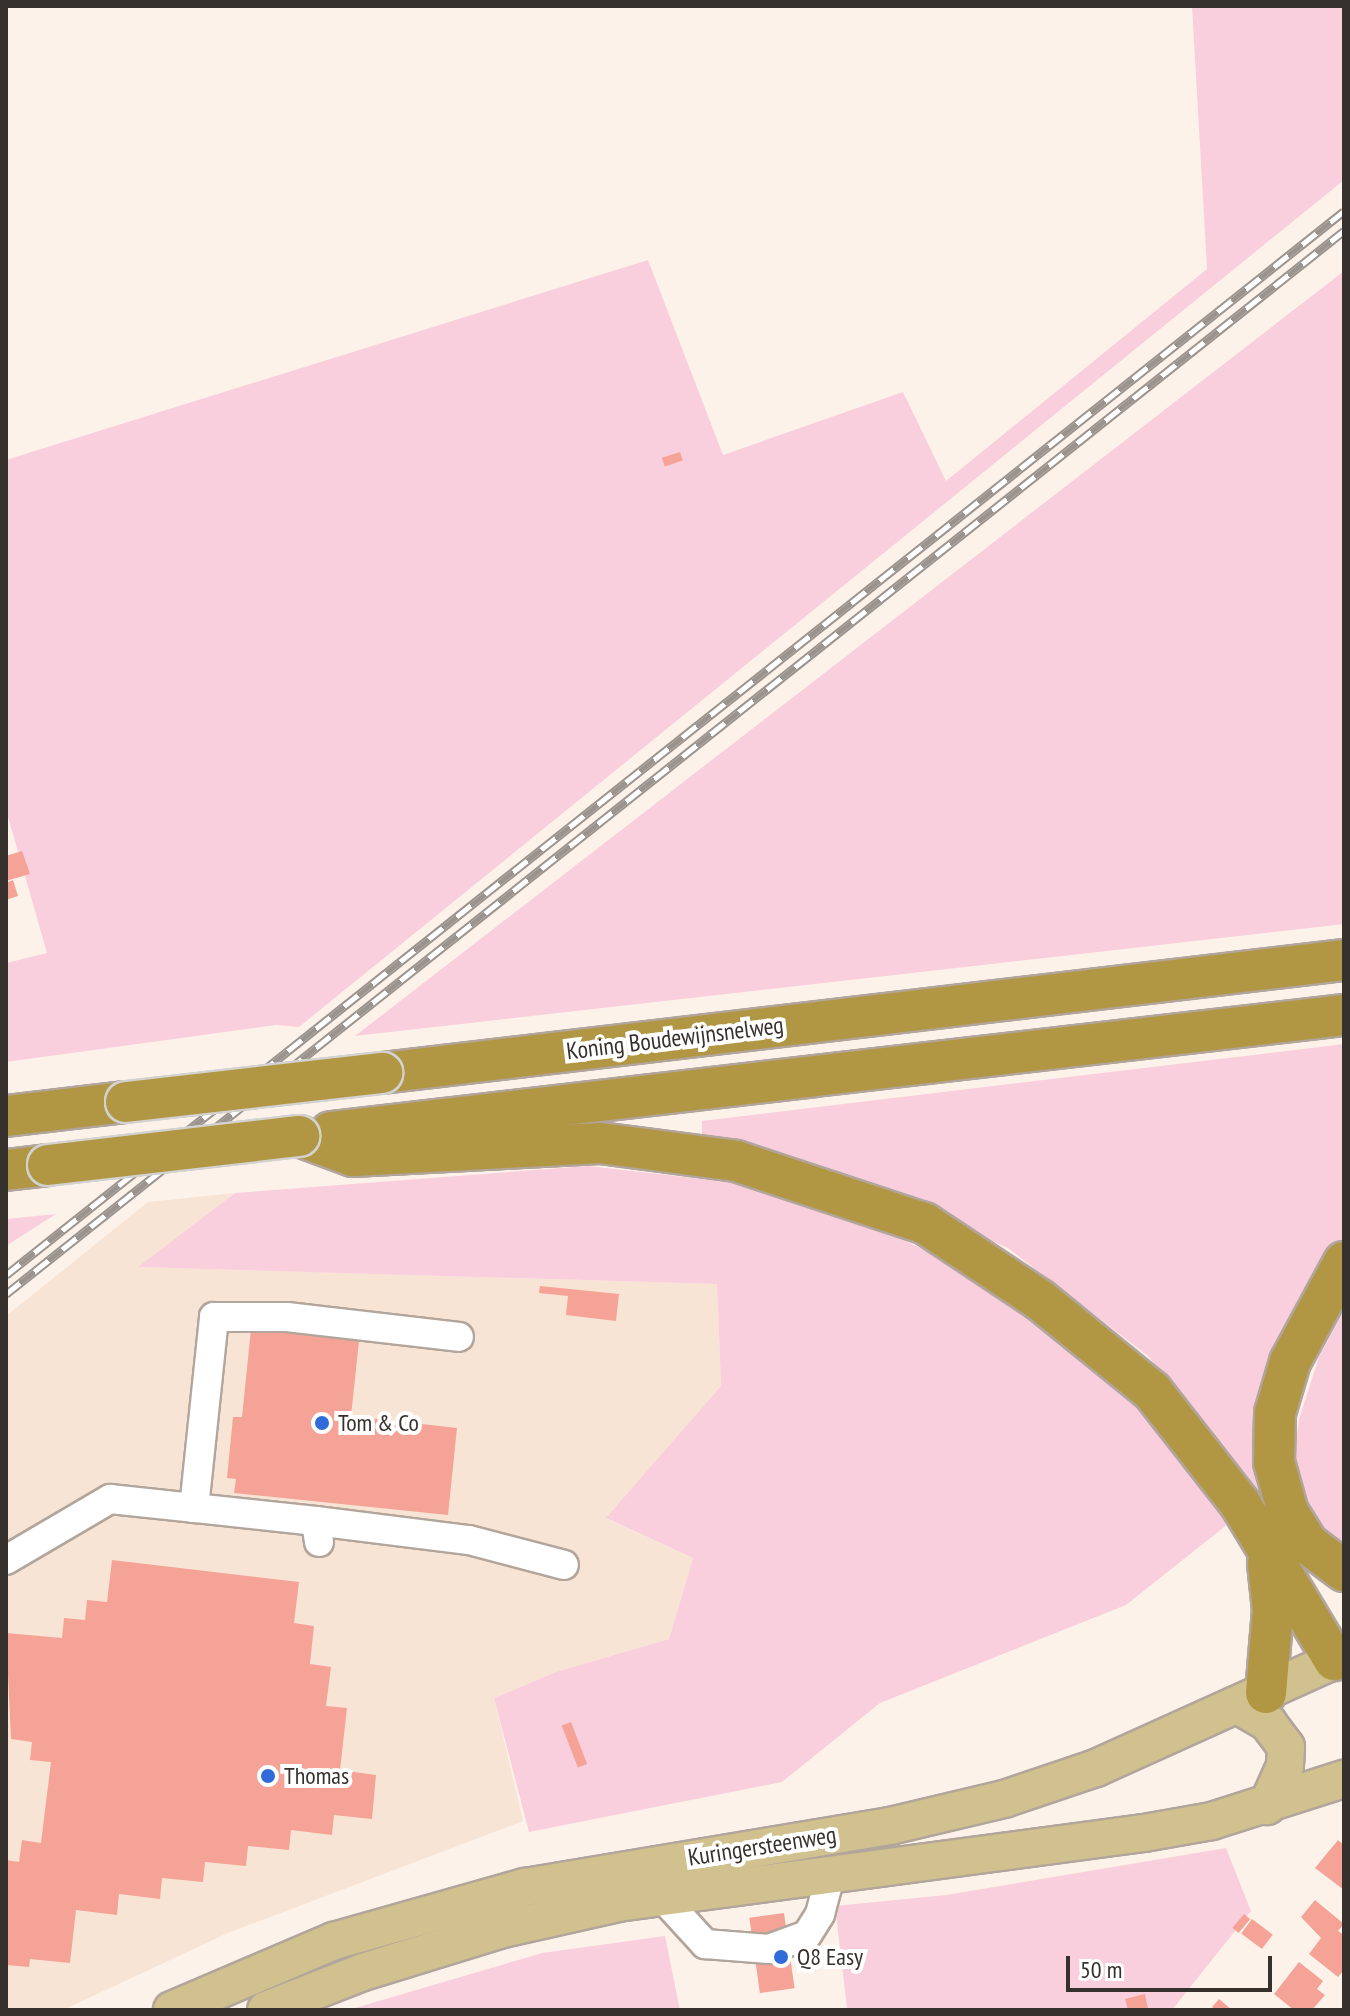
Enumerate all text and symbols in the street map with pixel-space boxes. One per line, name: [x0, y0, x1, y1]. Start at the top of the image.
street label: Koning Boudewijnsnelweg: [565, 1010, 785, 1066]
place label: Tom & Co: [338, 1409, 419, 1437]
marker: Tom & Co: [313, 1414, 331, 1432]
place label: Thomas: [284, 1762, 349, 1790]
marker: Thomas: [259, 1767, 277, 1785]
street label: Kuringersteenweg: [686, 1820, 838, 1872]
scale bar: [1070, 1940, 1276, 1990]
place label: Q8 Easy: [797, 1943, 863, 1971]
marker: Q8 Easy: [772, 1948, 790, 1966]
text: 50 m: [1080, 1954, 1122, 1985]

